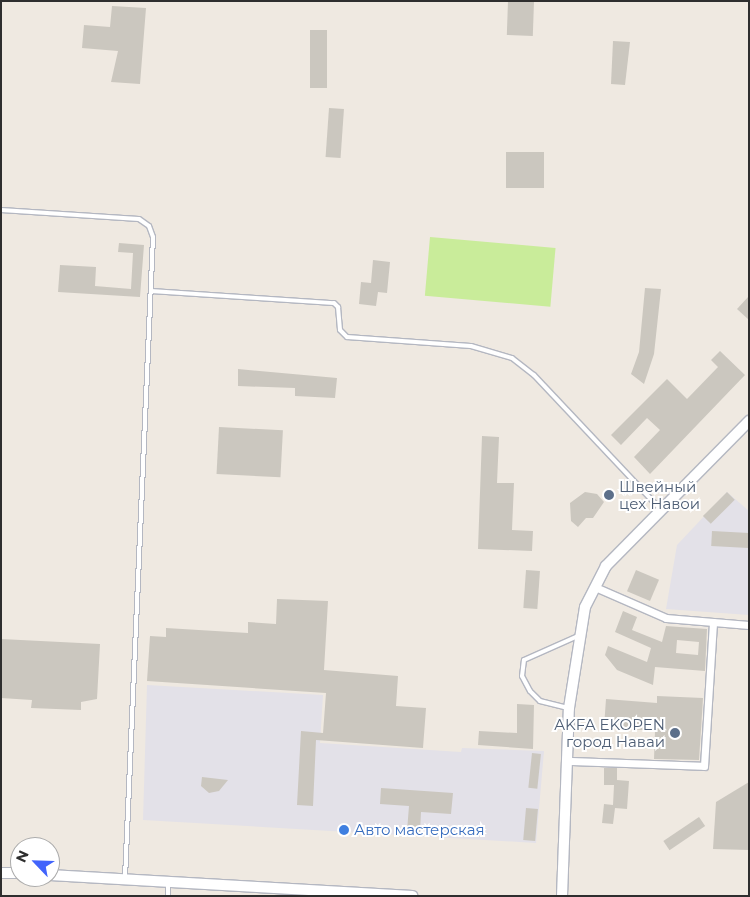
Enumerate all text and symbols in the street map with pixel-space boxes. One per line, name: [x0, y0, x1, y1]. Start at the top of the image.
place label: Швейный цех Навои: [619, 477, 700, 512]
marker: Швейный цех Навои: [603, 489, 615, 501]
place label: AKFA EKOPEN город Наваи: [554, 715, 665, 750]
marker: AKFA EKOPEN город Наваи: [669, 727, 681, 739]
place label: Авто мастерская: [354, 821, 485, 839]
marker: Авто мастерская: [338, 824, 350, 836]
north arrow: [10, 837, 60, 887]
text: N: [12, 847, 33, 865]

